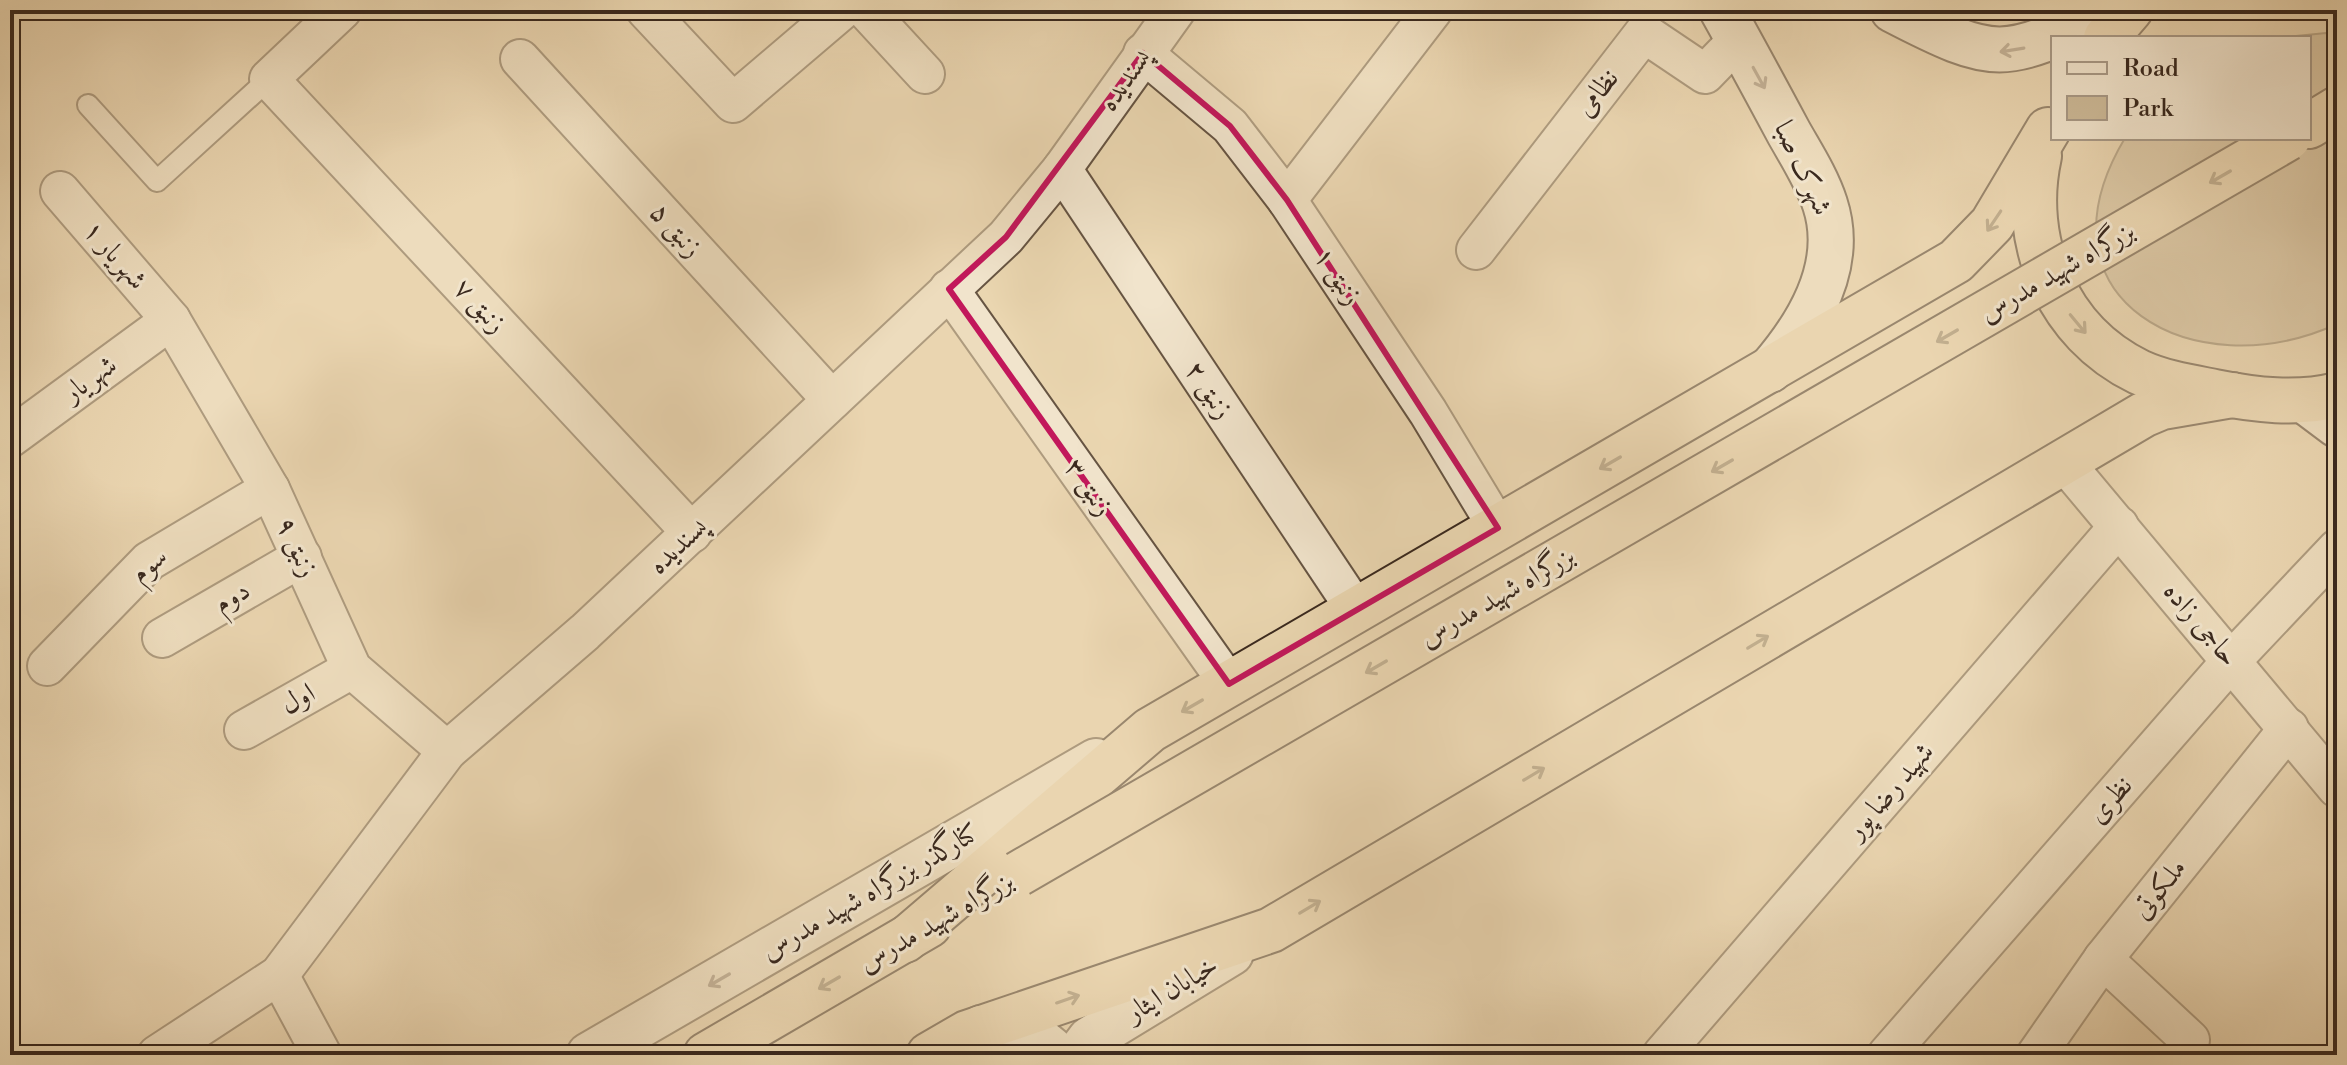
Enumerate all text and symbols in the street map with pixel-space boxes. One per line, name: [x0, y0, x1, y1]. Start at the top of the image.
legend: [2051, 36, 2311, 140]
street label: پسندیده: [1091, 40, 1160, 118]
one-way arrow: [2000, 43, 2025, 58]
text: Road: [2123, 54, 2179, 84]
street label: نظامی: [1567, 62, 1627, 124]
one-way arrow: [1752, 66, 1768, 90]
text: Park: [2123, 94, 2174, 124]
street label: شهرک صبا: [1766, 115, 1840, 221]
one-way arrow: [2209, 169, 2232, 185]
street label: زنبق ۵: [642, 195, 710, 265]
one-way arrow: [1986, 209, 2002, 232]
street label: بزرگراه شهید مدرس: [1972, 212, 2141, 331]
street label: شهریار ۱: [75, 213, 155, 297]
street label: زنبق ۱: [1306, 240, 1370, 312]
street label: زنبق ۷: [446, 271, 514, 341]
one-way arrow: [2069, 313, 2087, 333]
one-way arrow: [1936, 328, 1959, 344]
street label: شهریار: [54, 348, 124, 412]
street label: زنبق ۲: [1177, 354, 1241, 426]
street label: زنبق ۳: [1057, 451, 1121, 523]
one-way arrow: [1599, 455, 1622, 471]
one-way arrow: [1711, 458, 1734, 474]
street label: پسندیده: [641, 509, 716, 582]
street label: زنبق ۹: [268, 511, 326, 583]
street label: بزرگراه شهید مدرس: [1412, 537, 1581, 656]
street label: سوم: [123, 539, 179, 595]
street label: دوم: [207, 573, 260, 626]
street label: حاجی زاده: [2155, 574, 2247, 674]
one-way arrow: [1746, 634, 1769, 650]
one-way arrow: [1365, 659, 1388, 675]
street label: اول: [275, 675, 321, 723]
one-way arrow: [1181, 698, 1204, 714]
street label: شهید رضا پور: [1836, 735, 1943, 850]
one-way arrow: [1522, 766, 1545, 782]
street label: نظری: [2080, 769, 2140, 831]
street label: کنارگذر بزرگراه شهید مدرس: [755, 816, 985, 968]
street label: ملکوتی: [2124, 851, 2194, 927]
street label: بزرگراه شهید مدرس: [853, 864, 1019, 980]
one-way arrow: [1298, 898, 1321, 914]
street label: خیابان ایثار: [1117, 948, 1225, 1032]
one-way arrow: [708, 972, 731, 988]
one-way arrow: [818, 975, 841, 991]
one-way arrow: [1055, 990, 1080, 1005]

